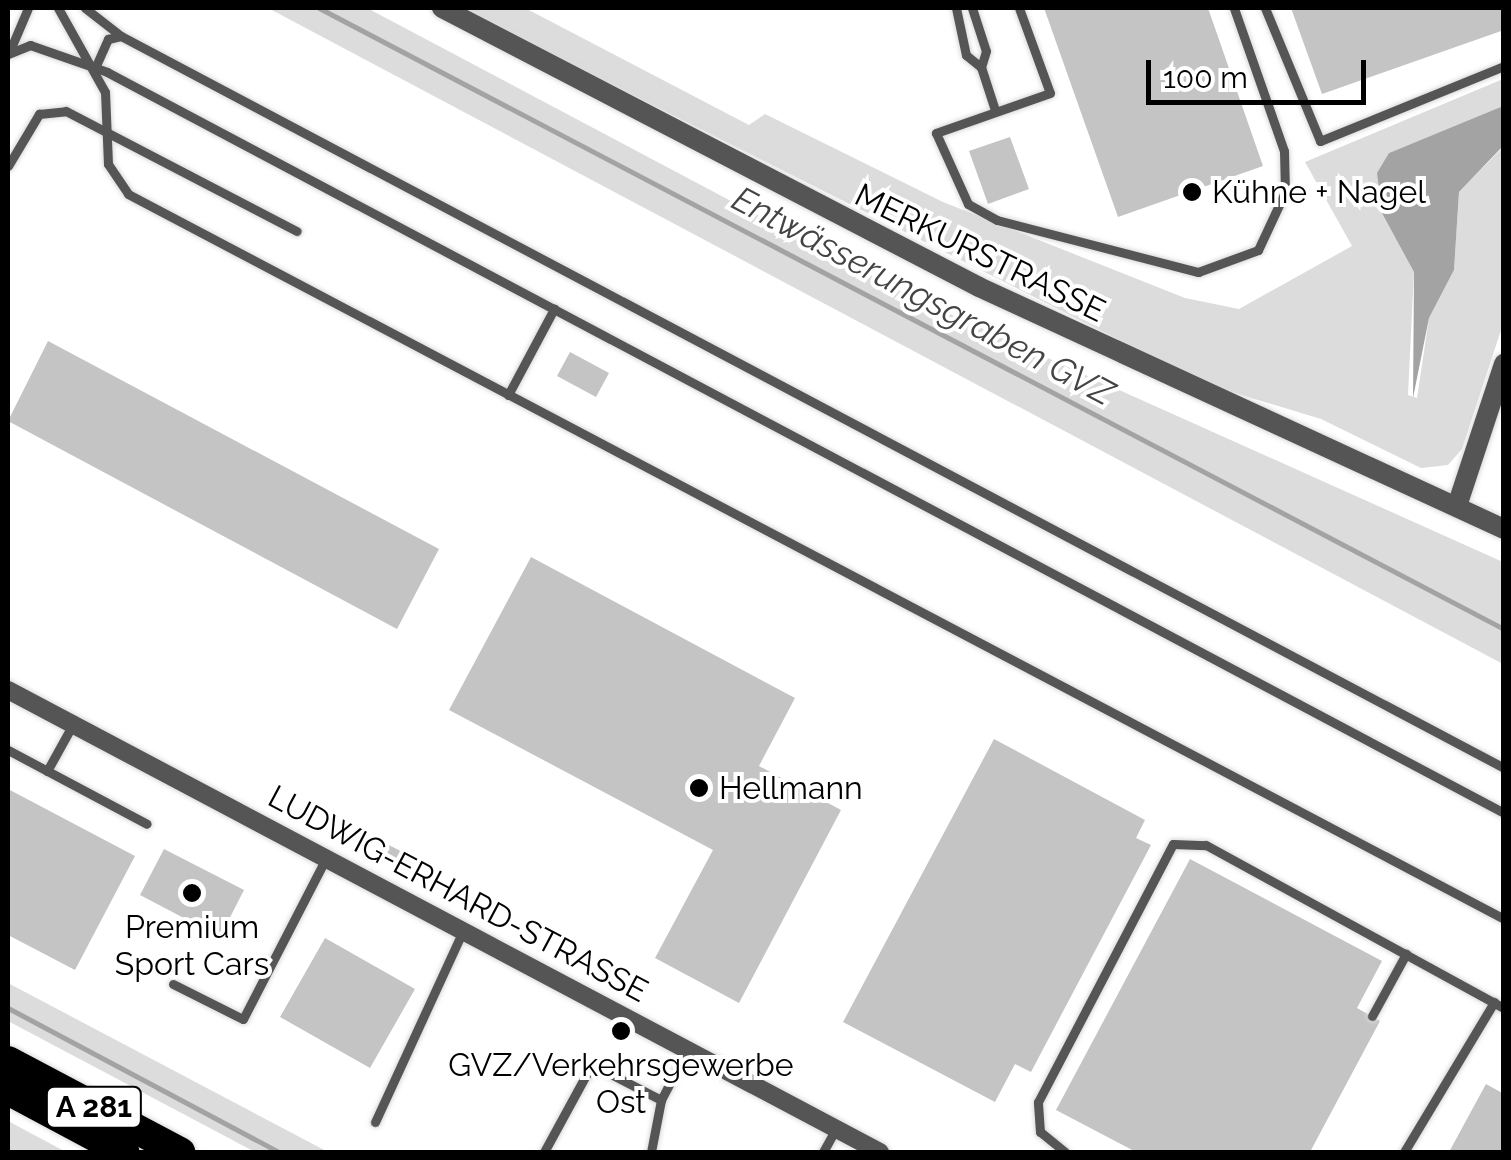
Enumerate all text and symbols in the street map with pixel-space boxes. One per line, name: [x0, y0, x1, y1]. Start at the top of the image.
scale bar: [1151, 40, 1371, 102]
text: 100 m: [1163, 60, 1248, 95]
place label: Kühne + Nagel: [1212, 173, 1426, 211]
street label: MERKURSTRASSE: [849, 176, 1111, 330]
water label: Entwässerungsgraben GVZ: [725, 178, 1121, 414]
marker: Kühne + Nagel: [1181, 181, 1203, 203]
place label: Hellmann: [719, 769, 863, 807]
marker: Hellmann: [688, 777, 710, 799]
street label: LUDWIG-ERHARD-STRASSE: [262, 778, 654, 1010]
marker: Premium Sport Cars: [181, 882, 203, 904]
place label: Premium Sport Cars: [115, 909, 269, 984]
marker: GVZ/Verkehrsgewerbe Ost: [610, 1020, 632, 1042]
place label: GVZ/Verkehrsgewerbe Ost: [448, 1047, 794, 1122]
road number: A 281: [44, 1082, 144, 1132]

